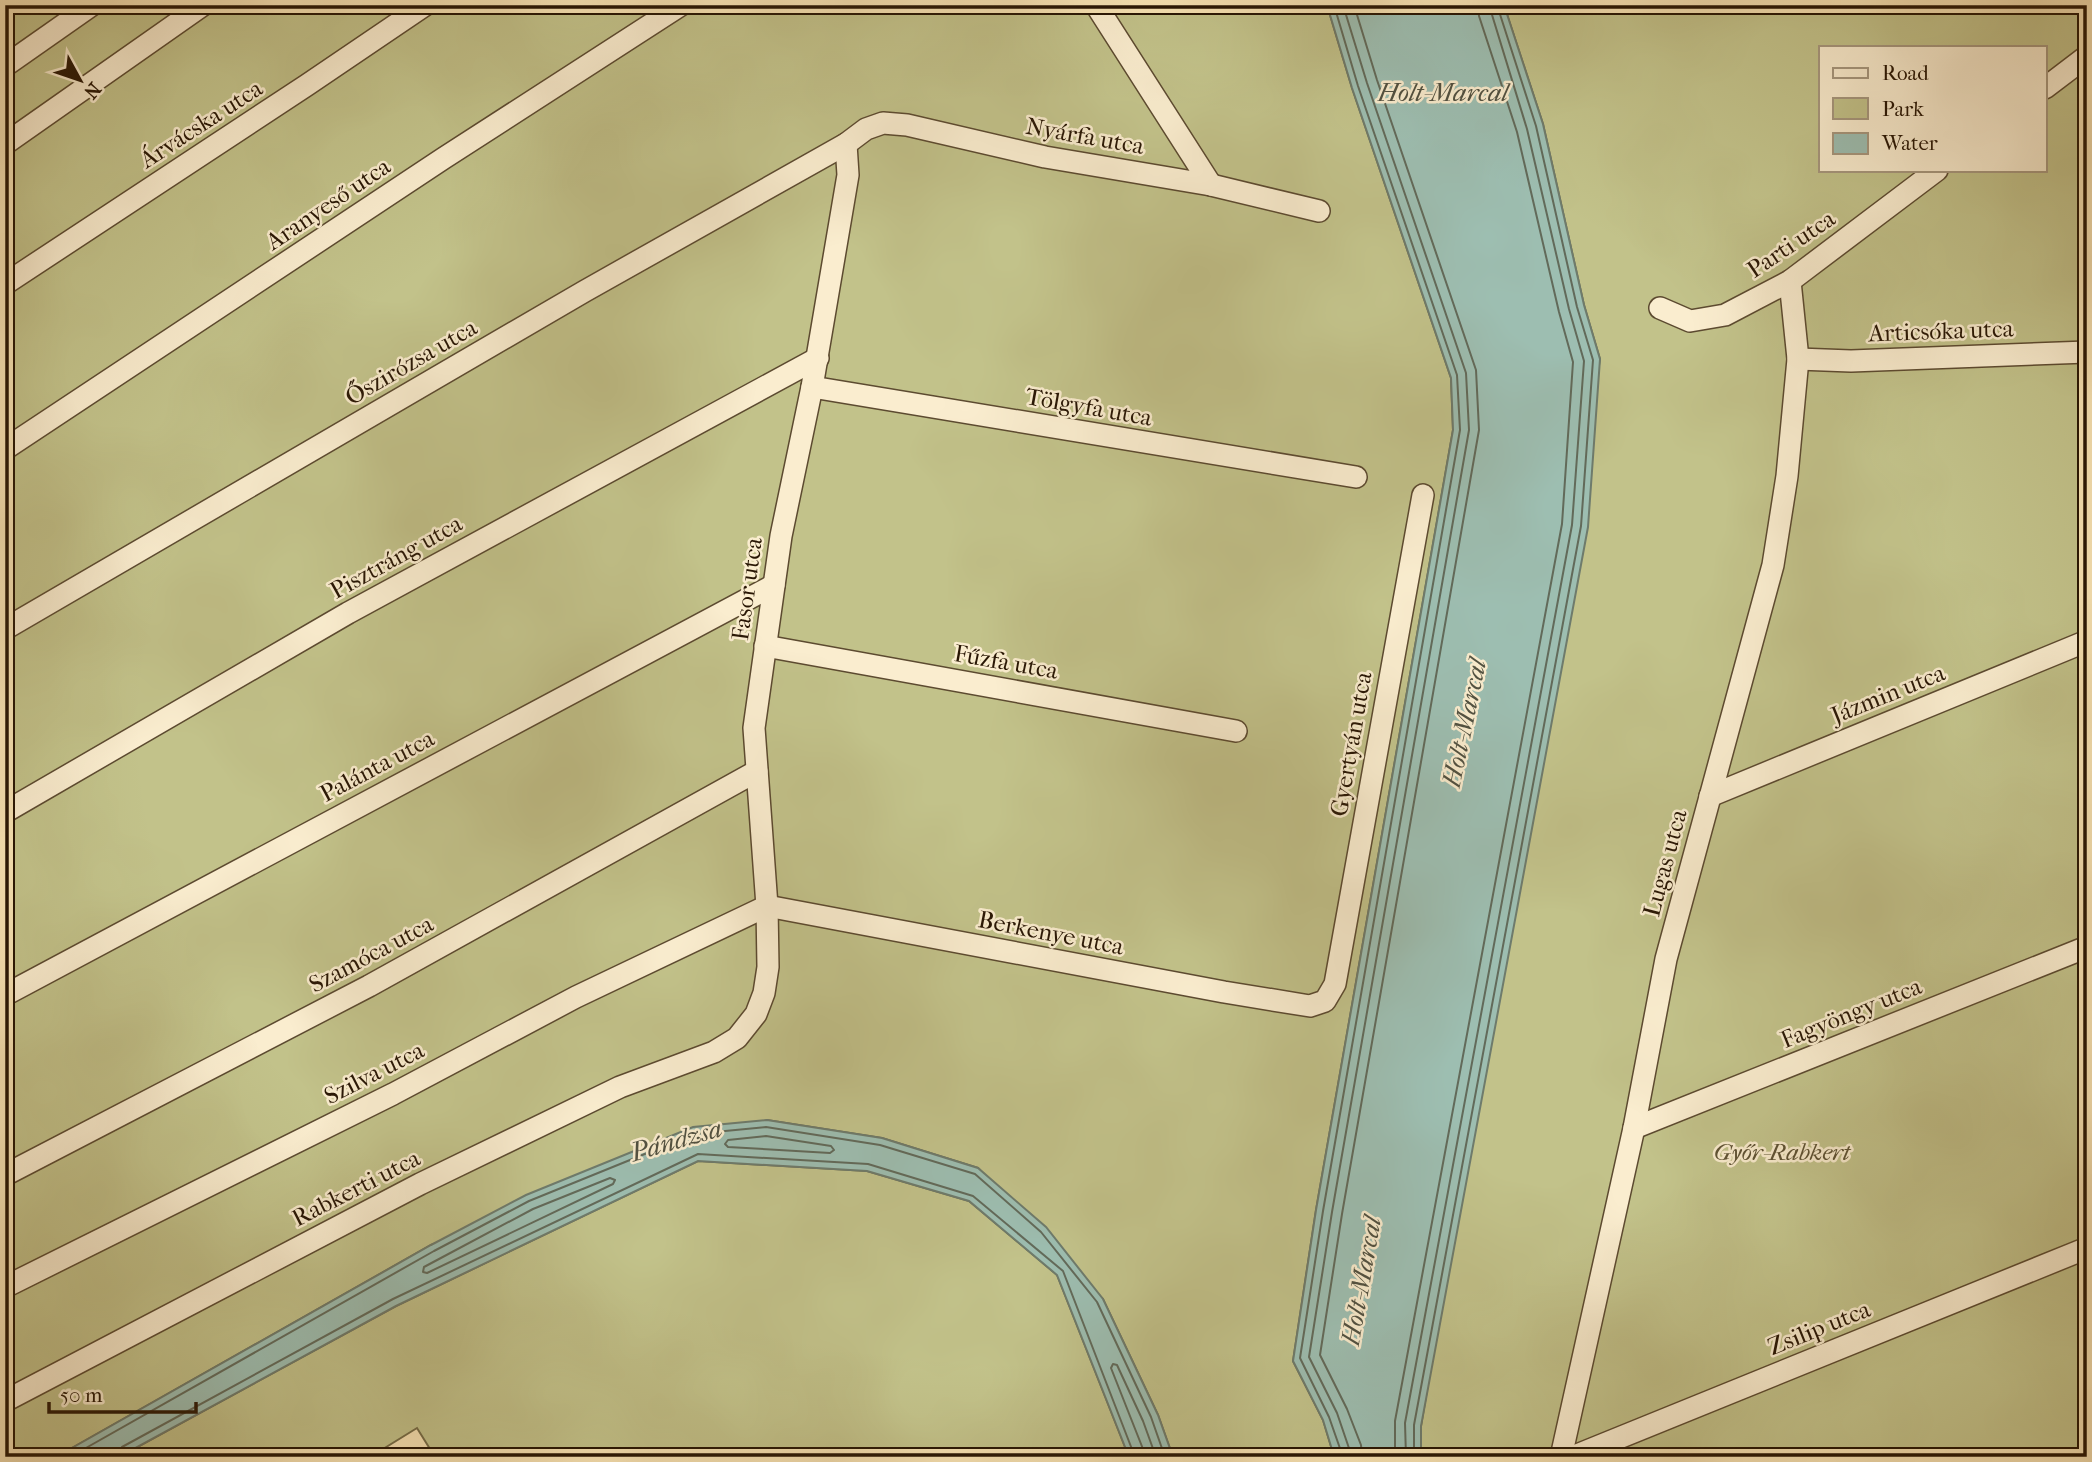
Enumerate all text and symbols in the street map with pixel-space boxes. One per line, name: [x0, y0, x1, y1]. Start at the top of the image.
north arrow: [46, 46, 116, 116]
legend: [1819, 46, 2046, 172]
text: Road: [1882, 61, 1929, 85]
street label: Árvácska utca: [133, 73, 268, 175]
water label: Holt-Marcal: [1377, 77, 1511, 108]
text: N: [79, 78, 105, 103]
text: Park: [1882, 97, 1924, 121]
street label: Nyárfa utca: [1024, 112, 1147, 160]
text: Water: [1881, 131, 1938, 155]
street label: Aranyeső utca: [260, 152, 396, 256]
street label: Parti utca: [1742, 204, 1841, 284]
street label: Őszirózsa utca: [340, 312, 483, 411]
street label: Articsóka utca: [1867, 314, 2015, 348]
street label: Tölgyfa utca: [1024, 382, 1155, 432]
street label: Pisztráng utca: [325, 509, 468, 605]
street label: Fasor utca: [726, 535, 768, 642]
street label: Fűzfa utca: [952, 639, 1061, 685]
water label: Holt-Marcal: [1436, 654, 1494, 791]
street label: Jázmin utca: [1825, 658, 1950, 730]
street label: Gyertyán utca: [1325, 669, 1378, 818]
street label: Palánta utca: [315, 724, 440, 808]
street label: Lugas utca: [1637, 806, 1693, 920]
street label: Berkenye utca: [976, 905, 1127, 961]
street label: Szamóca utca: [304, 909, 439, 998]
street label: Fagyöngy utca: [1776, 972, 1926, 1054]
street label: Szilva utca: [319, 1036, 429, 1110]
water label: Pándzsa: [626, 1113, 725, 1169]
park label: Győr-Rabkert: [1714, 1138, 1852, 1166]
street label: Rabkerti utca: [287, 1143, 426, 1232]
water label: Holt-Marcal: [1335, 1212, 1389, 1349]
street label: Zsilip utca: [1764, 1294, 1875, 1361]
scale bar: [49, 1371, 196, 1415]
text: 50 m: [60, 1383, 103, 1407]

